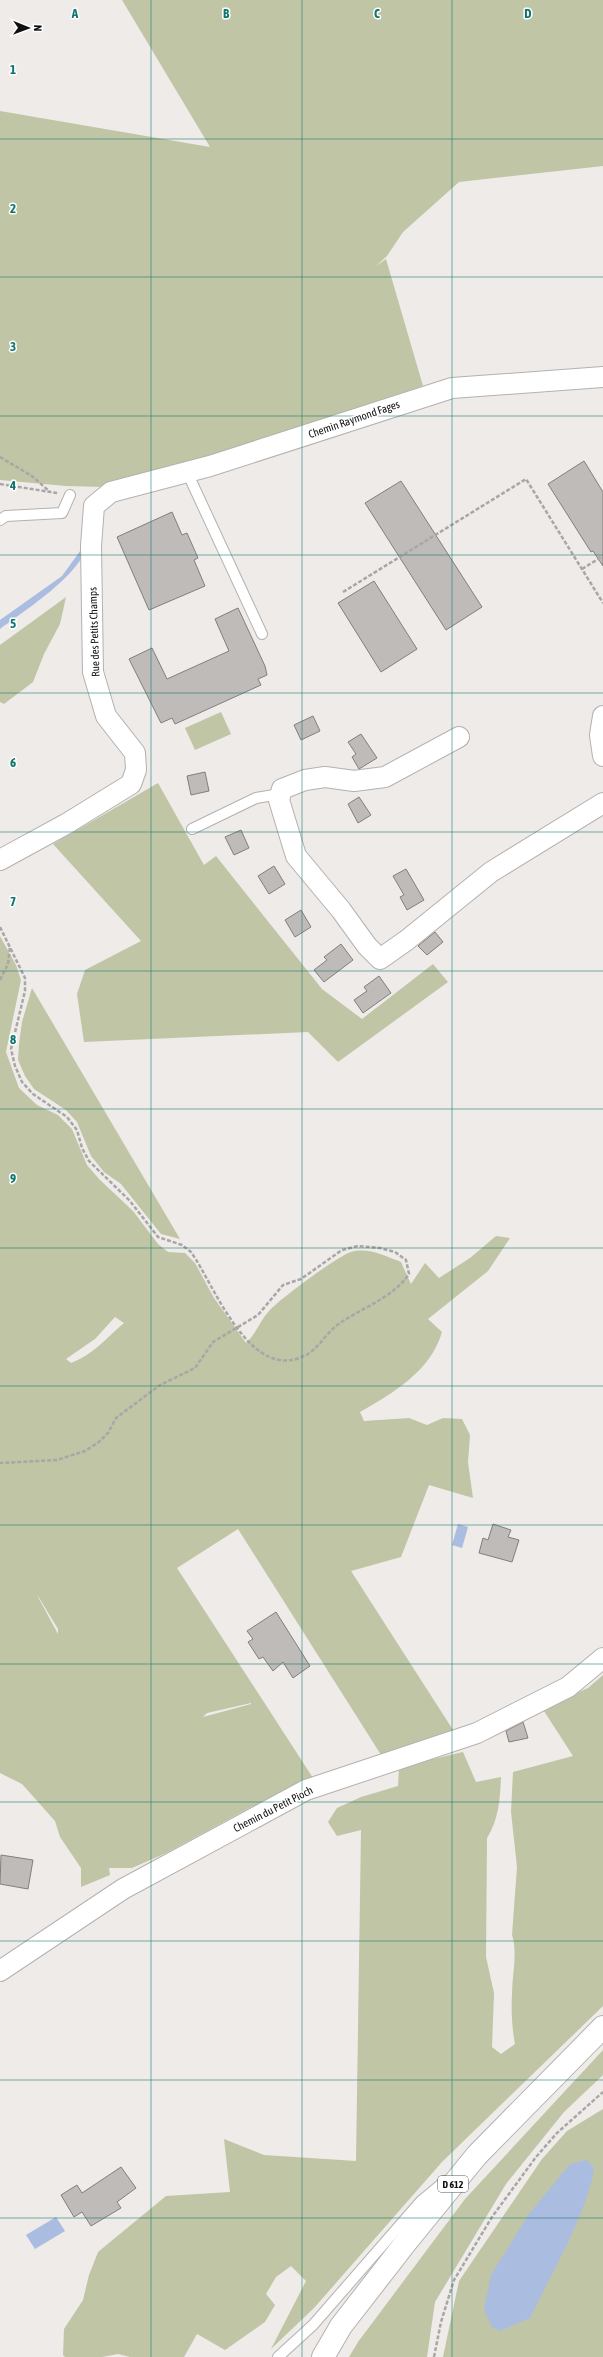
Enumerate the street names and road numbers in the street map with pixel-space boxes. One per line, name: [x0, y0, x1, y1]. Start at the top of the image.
street label: Chemin Raymond Fages: [307, 398, 401, 440]
street label: Rue des Petits Champs: [86, 587, 102, 677]
street label: Chemin du Petit Pioch: [231, 1784, 315, 1834]
road number: D 612: [438, 2176, 468, 2192]

